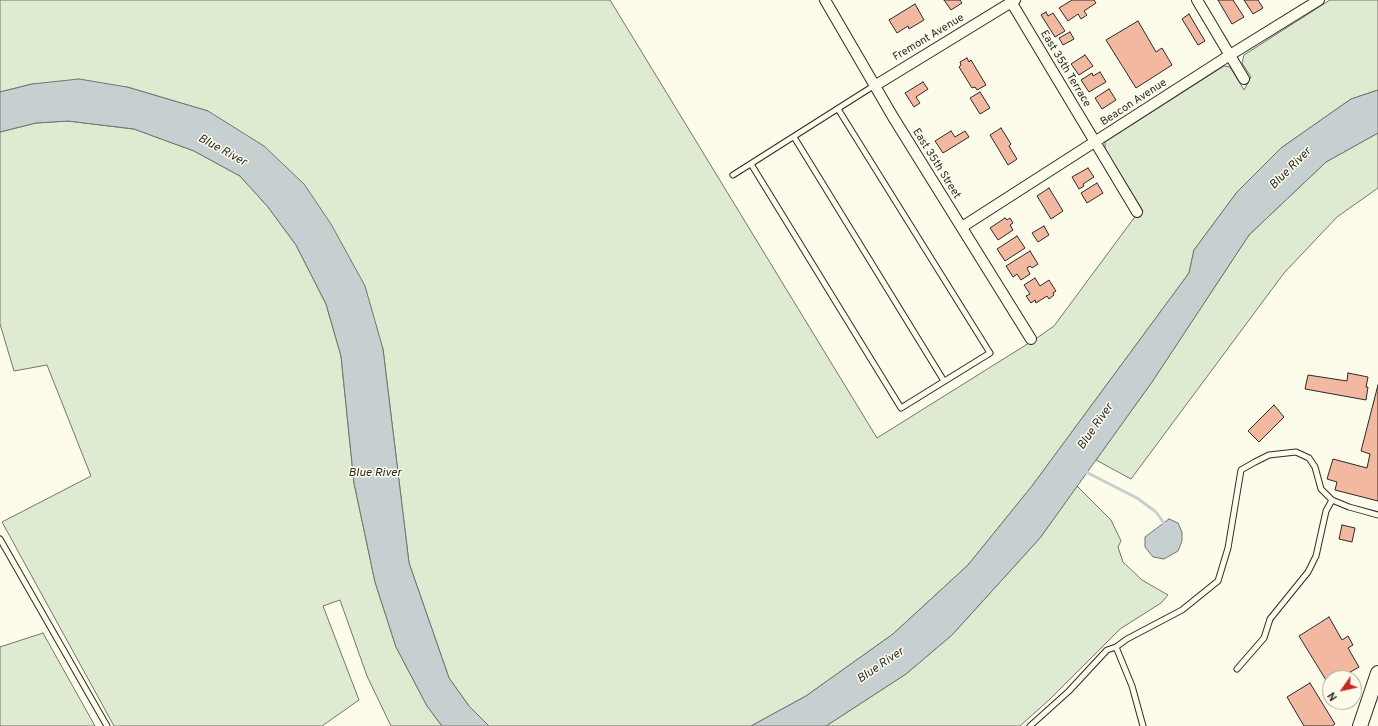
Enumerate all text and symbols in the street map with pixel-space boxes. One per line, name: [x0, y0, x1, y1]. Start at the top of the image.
street label: Fremont Avenue: [891, 12, 967, 64]
street label: East 35th Terrace: [1037, 28, 1093, 110]
street label: Beacon Avenue: [1098, 77, 1170, 129]
street label: East 35th Street: [909, 126, 963, 202]
water label: Blue River: [195, 132, 249, 170]
water label: Blue River: [1267, 145, 1315, 193]
water label: Blue River: [1075, 401, 1117, 453]
water label: Blue River: [348, 467, 402, 481]
water label: Blue River: [855, 645, 907, 687]
north arrow: [1322, 670, 1362, 710]
text: N: [1325, 689, 1341, 703]

